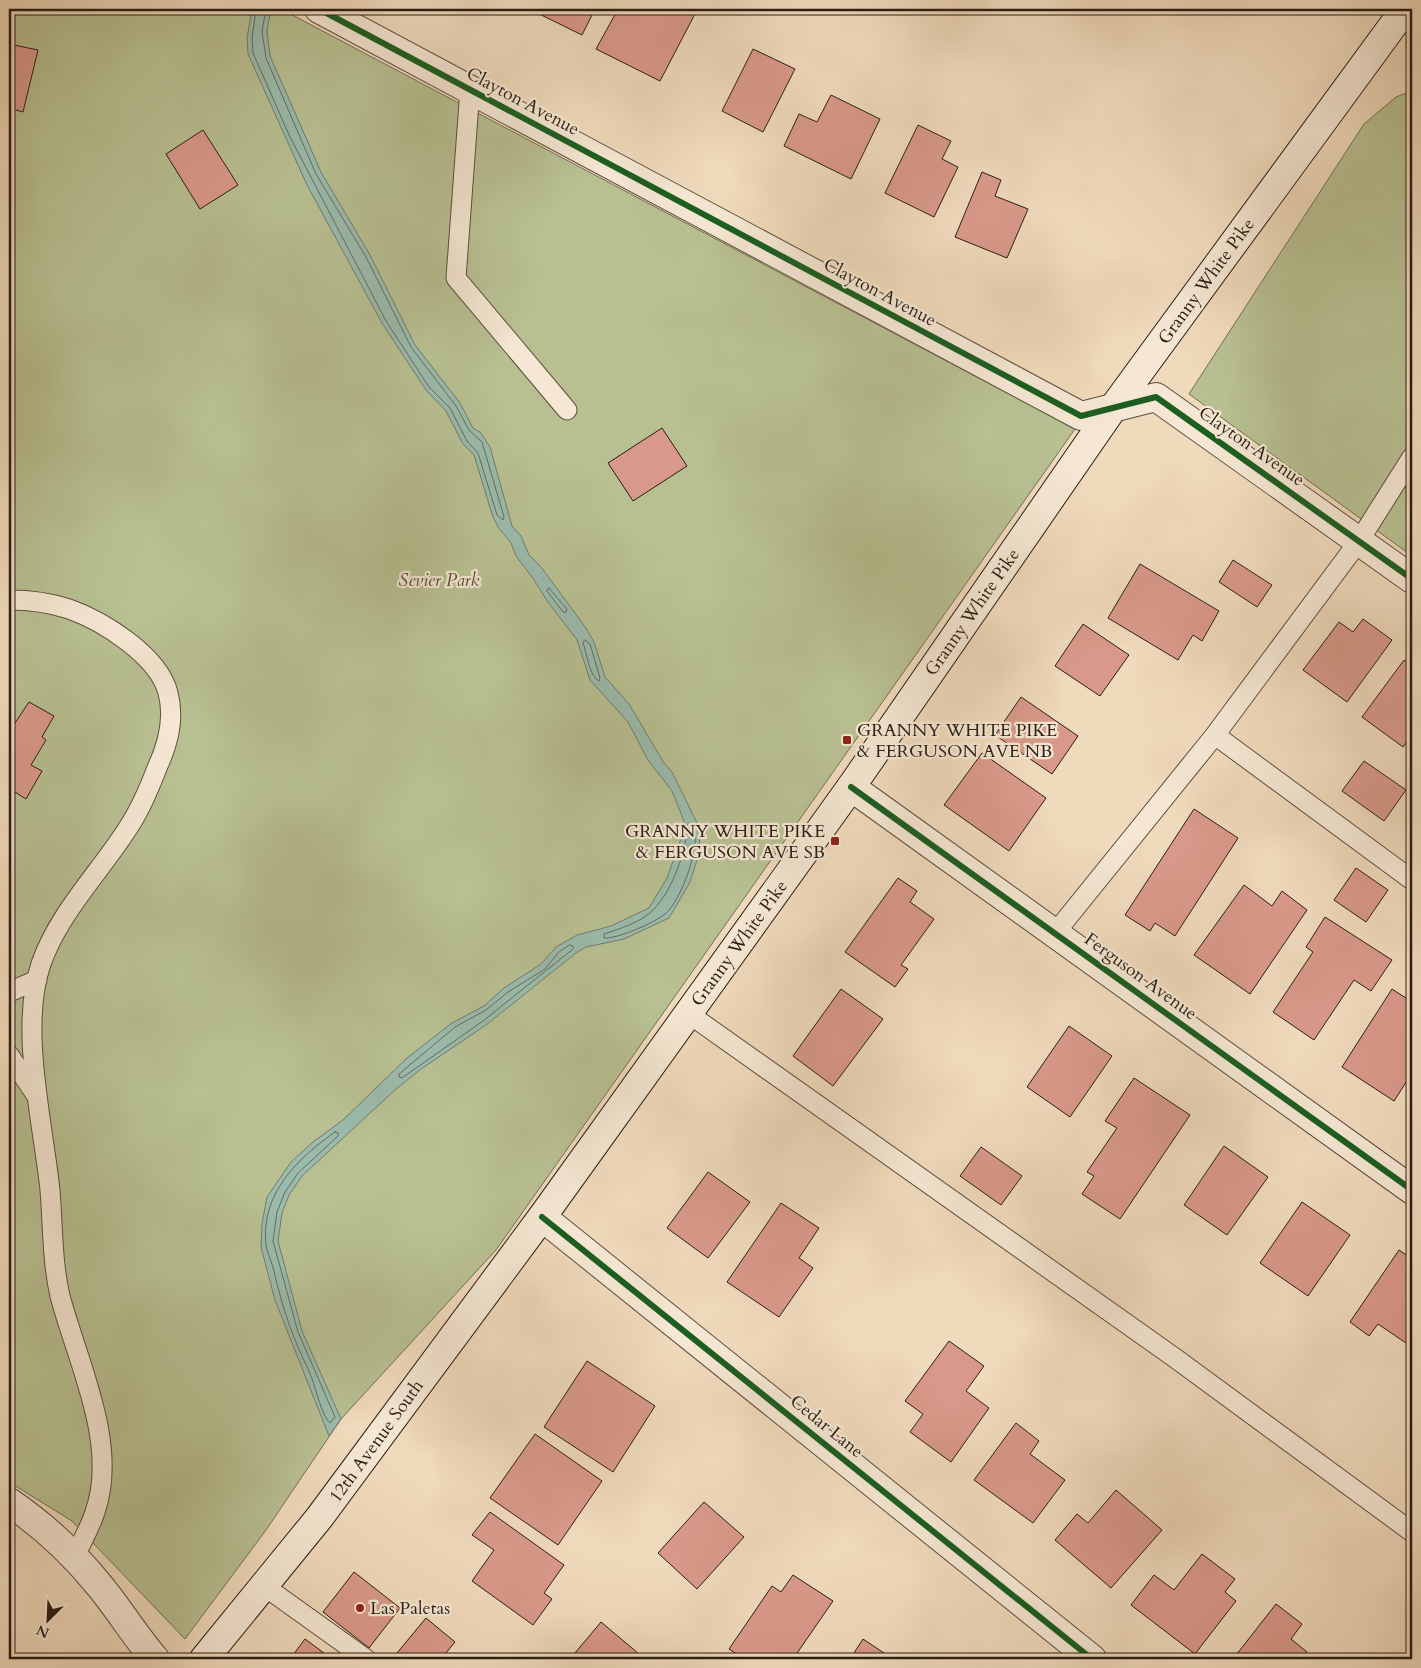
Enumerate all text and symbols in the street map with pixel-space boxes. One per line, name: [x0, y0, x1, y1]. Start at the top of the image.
street label: Clayton Avenue: [462, 61, 584, 142]
street label: Granny White Pike: [1152, 213, 1261, 349]
street label: Clayton Avenue: [819, 252, 941, 333]
street label: Clayton Avenue: [1194, 400, 1310, 492]
street label: Granny White Pike: [919, 544, 1026, 681]
park label: Sevier Park: [398, 568, 480, 593]
place label: GRANNY WHITE PIKE & FERGUSON AVE NB: [857, 718, 1057, 764]
marker: GRANNY WHITE PIKE & FERGUSON AVE NB: [841, 734, 853, 746]
place label: GRANNY WHITE PIKE & FERGUSON AVE SB: [625, 819, 825, 865]
marker: GRANNY WHITE PIKE & FERGUSON AVE SB: [829, 835, 841, 847]
street label: Granny White Pike: [685, 875, 794, 1011]
street label: Ferguson Avenue: [1079, 927, 1202, 1026]
street label: 12th Avenue South: [323, 1375, 430, 1508]
street label: Cedar Lane: [785, 1389, 869, 1464]
north arrow: [22, 1596, 72, 1646]
place label: Las Paletas: [370, 1596, 450, 1621]
marker: Las Paletas: [354, 1602, 366, 1614]
text: N: [33, 1620, 52, 1643]

